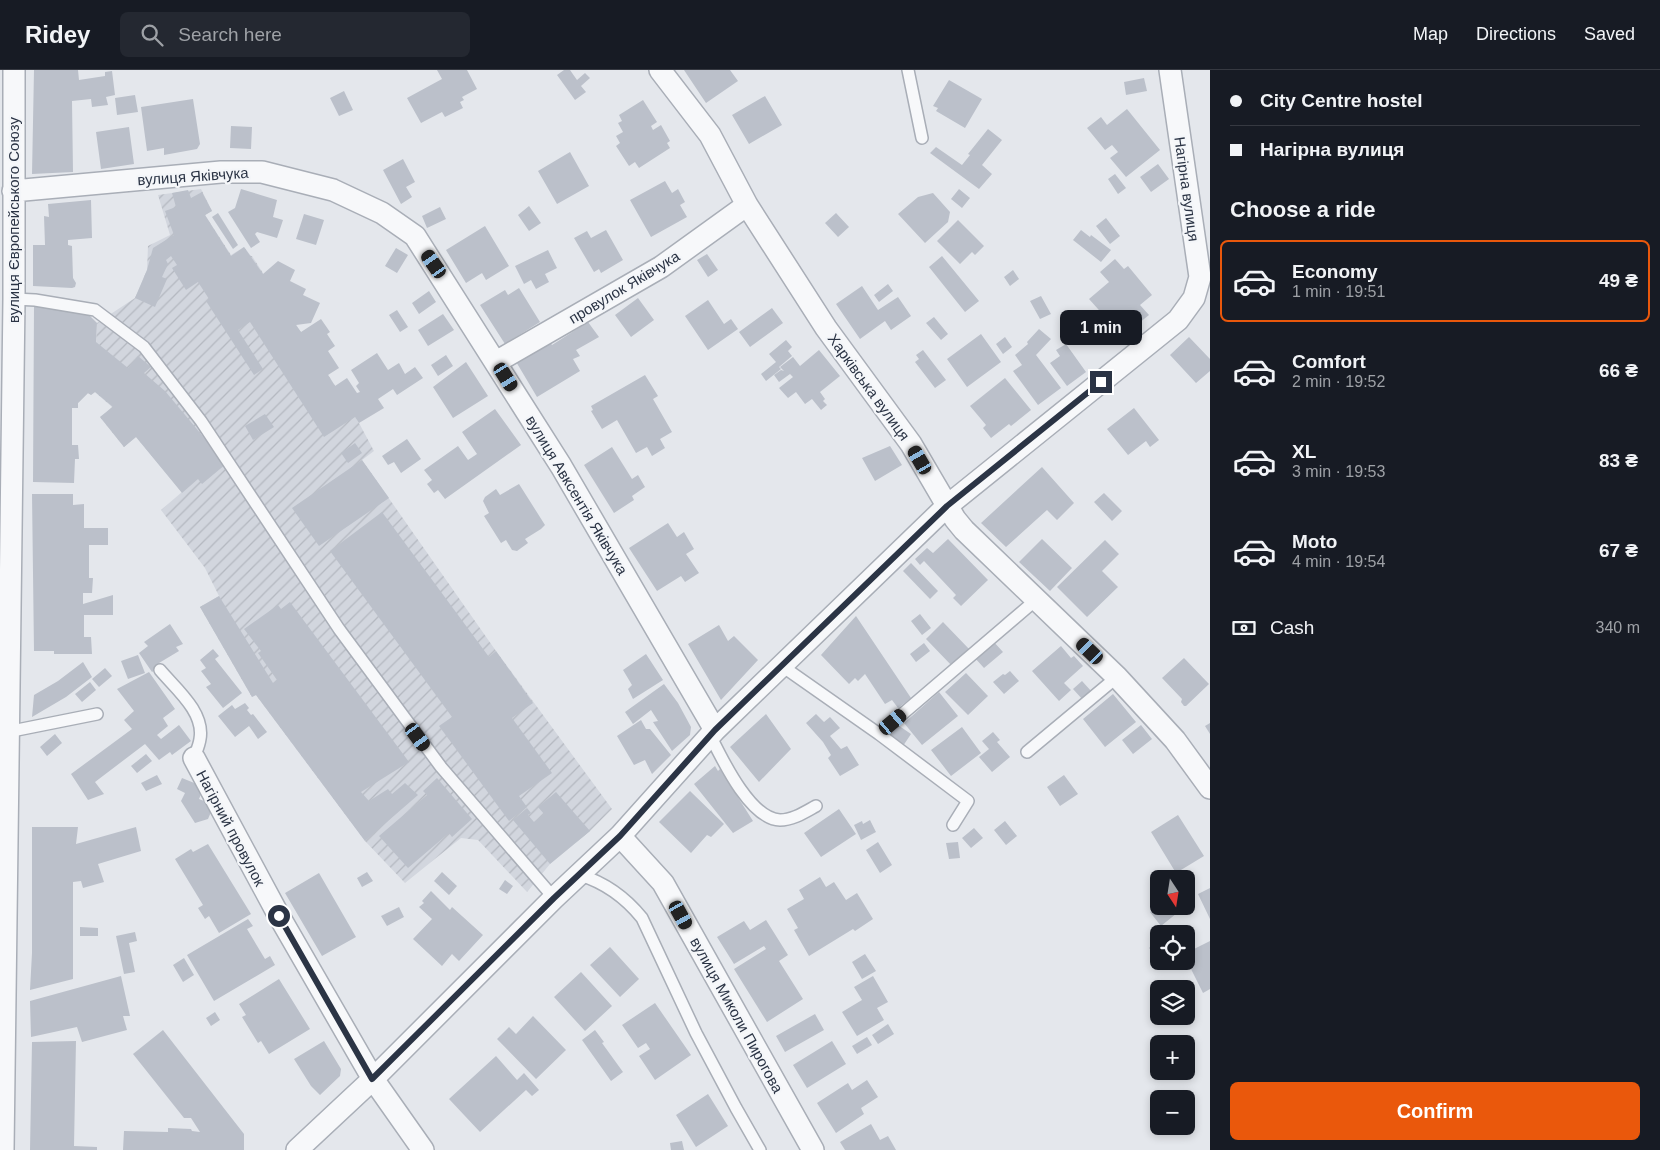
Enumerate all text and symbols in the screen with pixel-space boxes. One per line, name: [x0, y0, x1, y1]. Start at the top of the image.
search box: [120, 12, 470, 57]
text: Ridey: [25, 21, 90, 48]
icon: search: [138, 21, 166, 49]
text: Search here: [178, 24, 282, 45]
text: Map: [1413, 24, 1448, 44]
text: Directions: [1476, 24, 1556, 44]
text: Saved: [1584, 24, 1635, 44]
text: City Centre hostel: [1260, 90, 1423, 111]
street label: вулиця Європейського Союзу: [5, 117, 22, 323]
street label: Нагірна вулиця: [1171, 135, 1203, 243]
text: Нагірна вулиця: [1260, 139, 1404, 160]
street label: вулиця Яківчука: [137, 164, 250, 188]
text: Choose a ride: [1230, 197, 1375, 222]
car: [419, 247, 448, 281]
street label: провулок Яківчука: [566, 247, 683, 327]
icon: car: [1232, 259, 1277, 304]
text: Economy: [1292, 261, 1378, 282]
text: 49 ₴: [1599, 270, 1638, 291]
text: 1 min · 19:51: [1292, 283, 1385, 300]
callout: 1 min: [1060, 310, 1142, 344]
text: 1 min: [1080, 319, 1122, 336]
street label: Харківська вулиця: [825, 330, 913, 444]
icon: car: [1232, 349, 1277, 394]
text: Comfort: [1292, 351, 1366, 372]
car: [491, 360, 520, 394]
text: 66 ₴: [1599, 360, 1638, 381]
route end: [1090, 371, 1112, 393]
text: 2 min · 19:52: [1292, 373, 1385, 390]
street label: вулиця Авксентія Яківчука: [523, 412, 632, 578]
icon: car: [1232, 439, 1277, 484]
text: XL: [1292, 441, 1316, 462]
car: [906, 443, 933, 477]
text: 83 ₴: [1599, 450, 1638, 471]
text: 3 min · 19:53: [1292, 463, 1385, 480]
icon: car: [1232, 529, 1277, 574]
text: Moto: [1292, 531, 1337, 552]
text: 67 ₴: [1599, 540, 1638, 561]
text: 4 min · 19:54: [1292, 553, 1385, 570]
icon: cash: [1230, 614, 1258, 642]
text: Cash: [1270, 617, 1314, 638]
text: 340 m: [1596, 619, 1640, 636]
car: [1074, 635, 1106, 667]
car: [876, 707, 909, 737]
car: [403, 720, 432, 754]
street label: Нагірний провулок: [193, 767, 269, 889]
north arrow: [1150, 870, 1195, 915]
map controls: [1150, 870, 1195, 1135]
car: [667, 898, 694, 932]
route start: [268, 905, 290, 927]
button: locate: [1150, 925, 1195, 970]
street label: вулиця Миколи Пирогова: [687, 934, 787, 1096]
button: layers: [1150, 980, 1195, 1025]
button: +: [1150, 1035, 1195, 1080]
button: Confirm: [1230, 1082, 1640, 1140]
button: −: [1150, 1090, 1195, 1135]

